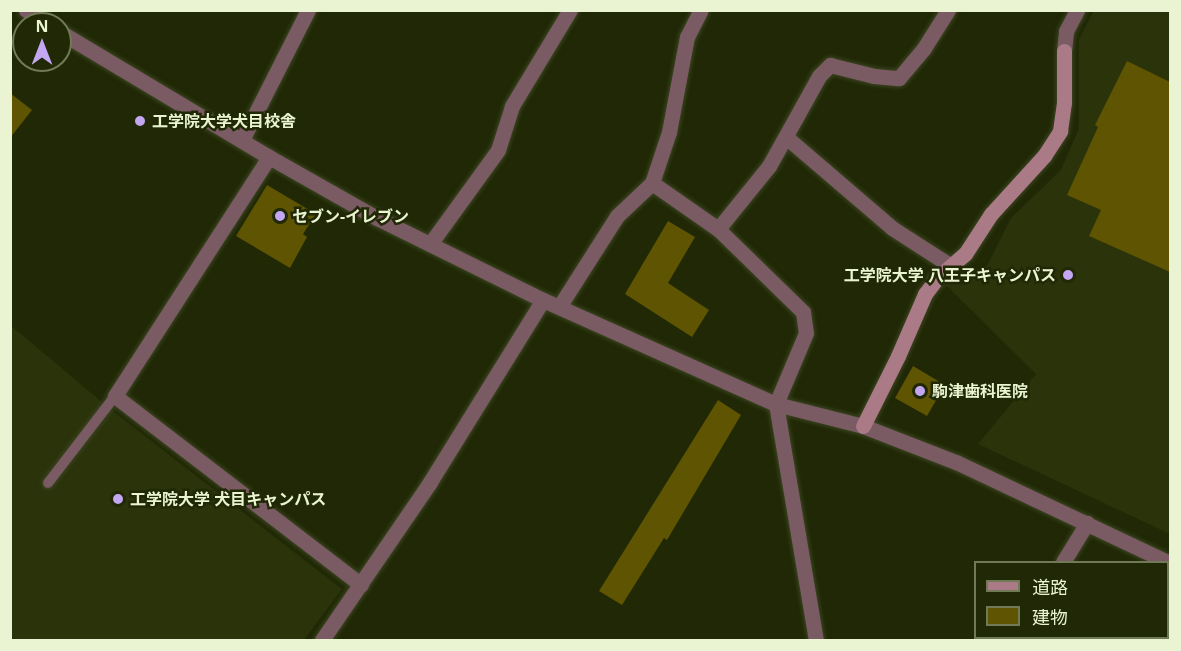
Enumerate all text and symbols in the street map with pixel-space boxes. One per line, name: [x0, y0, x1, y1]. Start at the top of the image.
north arrow: [12, 12, 72, 72]
text: N: [35, 15, 49, 37]
place label: 工学院大学犬目校舎: [152, 111, 296, 131]
marker: 工学院大学犬目校舎: [133, 114, 147, 128]
place label: セブン-イレブン: [292, 206, 409, 226]
marker: セブン-イレブン: [273, 209, 287, 223]
place label: 工学院大学 八王子キャンパス: [844, 265, 1056, 285]
marker: 工学院大学 八王子キャンパス: [1061, 268, 1075, 282]
place label: 駒津歯科医院: [932, 381, 1028, 401]
marker: 駒津歯科医院: [913, 384, 927, 398]
place label: 工学院大学 犬目キャンパス: [130, 489, 326, 509]
marker: 工学院大学 犬目キャンパス: [111, 492, 125, 506]
legend: [974, 561, 1169, 639]
text: 道路: [1032, 575, 1068, 599]
text: 建物: [1032, 605, 1068, 629]

